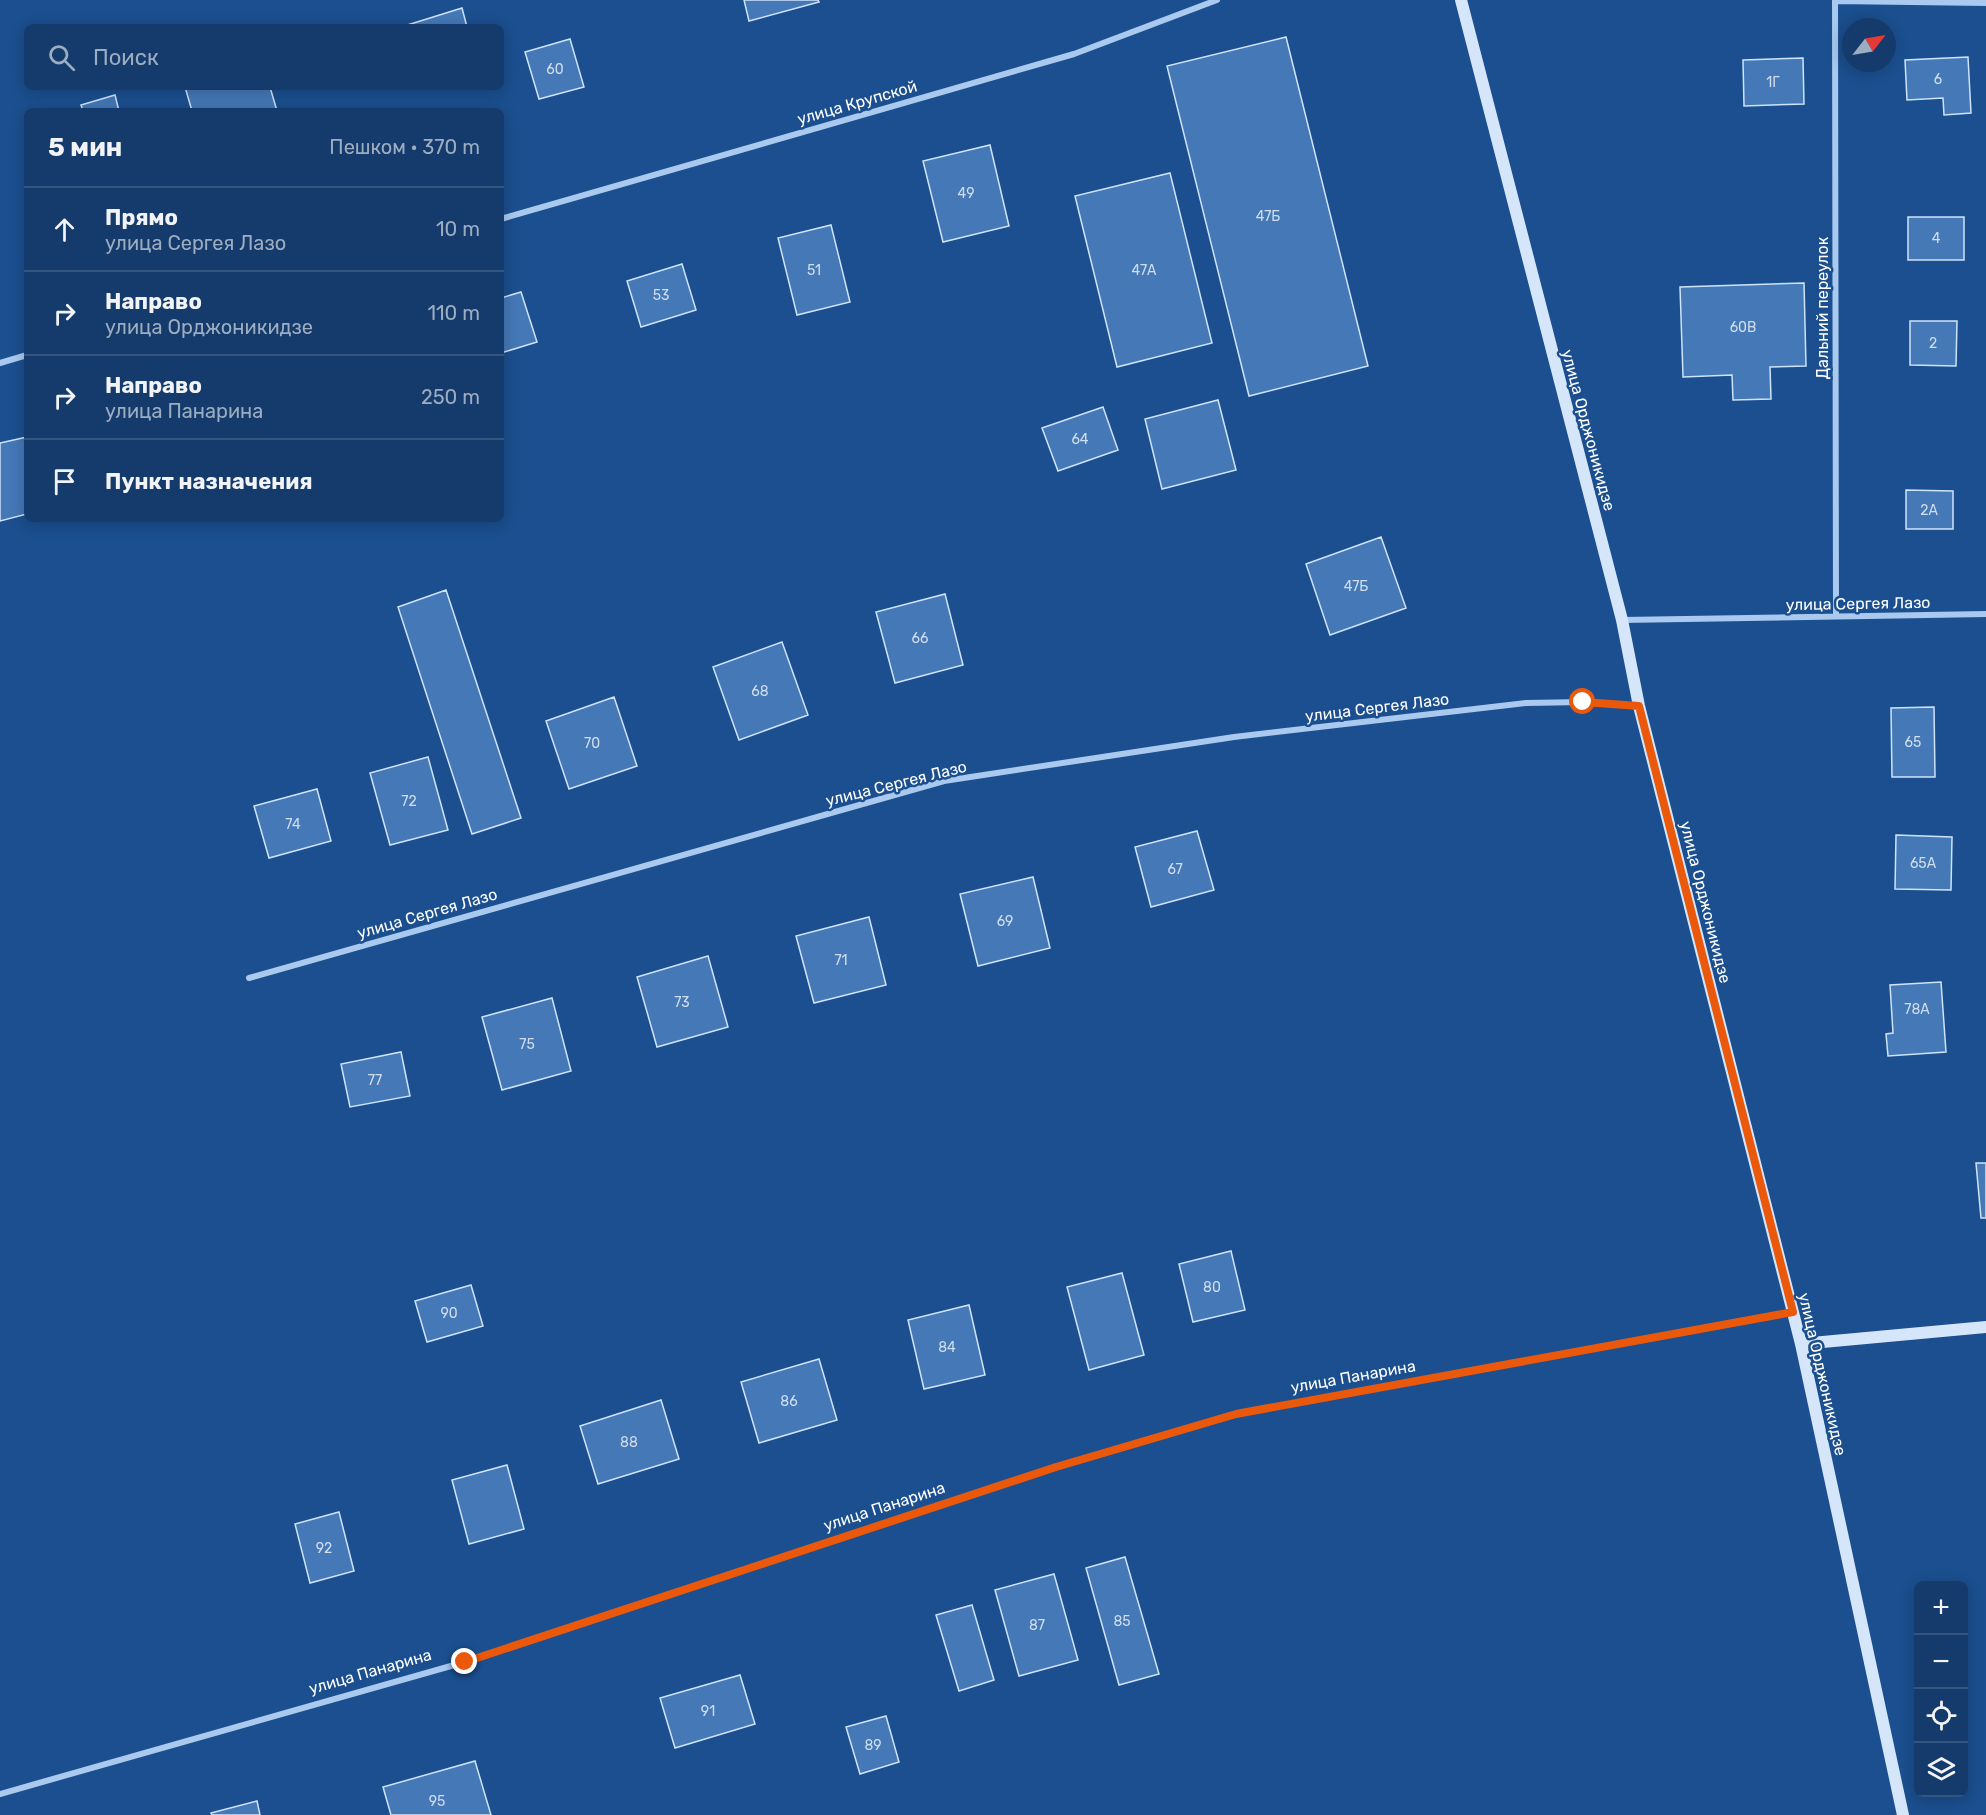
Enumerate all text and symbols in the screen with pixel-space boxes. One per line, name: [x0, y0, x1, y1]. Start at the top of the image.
north arrow: [1842, 18, 1896, 72]
search box: [24, 24, 504, 90]
icon: search: [45, 41, 78, 74]
text: Поиск: [93, 44, 159, 71]
house number: 60: [546, 61, 564, 78]
house number: 6: [1934, 71, 1942, 88]
house number: 1Г: [1766, 74, 1780, 91]
street label: улица Крупской: [795, 76, 919, 129]
text: 5 мин: [48, 132, 122, 163]
text: Пешком · 370 m: [329, 135, 480, 159]
house number: 49: [958, 185, 974, 202]
text: Прямо: [105, 204, 178, 231]
house number: 47Б: [1256, 208, 1280, 225]
icon: ahead: [48, 213, 81, 246]
text: 10 m: [436, 217, 480, 241]
house number: 4: [1932, 230, 1941, 247]
text: улица Сергея Лазо: [105, 231, 286, 255]
street label: Дальний переулок: [1813, 236, 1832, 379]
house number: 51: [807, 262, 821, 279]
house number: 47А: [1131, 262, 1157, 279]
house number: 53: [653, 287, 669, 304]
text: Направо: [105, 288, 202, 315]
icon: right: [48, 297, 81, 330]
text: 110 m: [428, 301, 480, 325]
text: улица Орджоникидзе: [105, 315, 313, 339]
house number: 60В: [1730, 319, 1756, 336]
house number: 2: [1929, 335, 1937, 352]
street label: улица Орджоникидзе: [1558, 347, 1619, 513]
text: Направо: [105, 372, 202, 399]
icon: right: [48, 381, 81, 414]
text: 250 m: [421, 385, 480, 409]
text: улица Панарина: [105, 399, 263, 423]
house number: 64: [1071, 431, 1089, 448]
icon: arrive: [48, 465, 81, 498]
text: Пункт назначения: [105, 468, 313, 495]
house number: 2А: [1920, 502, 1938, 519]
house number: 47Б: [1344, 578, 1368, 595]
street label: улица Сергея Лазо: [1785, 593, 1931, 614]
house number: 66: [912, 630, 928, 647]
house number: 68: [751, 683, 769, 700]
route start: [1569, 688, 1595, 714]
street label: улица Сергея Лазо: [1304, 689, 1450, 726]
house number: 65: [1905, 734, 1921, 751]
house number: 70: [584, 735, 600, 752]
street label: улица Сергея Лазо: [824, 757, 969, 810]
house number: 72: [401, 793, 417, 810]
house number: 74: [285, 816, 301, 833]
street label: улица Орджоникидзе: [1676, 819, 1735, 985]
house number: 65А: [1910, 855, 1937, 872]
house number: 67: [1167, 861, 1183, 878]
street label: улица Сергея Лазо: [355, 884, 499, 943]
house number: 69: [997, 913, 1013, 930]
house number: 71: [834, 952, 848, 969]
house number: 73: [674, 994, 690, 1011]
house number: 78А: [1904, 1001, 1930, 1018]
house number: 75: [519, 1036, 535, 1053]
house number: 77: [368, 1072, 382, 1089]
house number: 80: [1203, 1279, 1221, 1296]
street label: улица Орджоникидзе: [1795, 1291, 1850, 1457]
house number: 90: [440, 1305, 458, 1322]
house number: 84: [938, 1339, 956, 1356]
street label: улица Панарина: [1289, 1356, 1417, 1397]
house number: 86: [780, 1393, 798, 1410]
house number: 88: [620, 1434, 638, 1451]
street label: улица Панарина: [821, 1478, 947, 1535]
house number: 92: [316, 1540, 332, 1557]
map controls: [1914, 1581, 1968, 1797]
button: +: [1914, 1581, 1968, 1635]
house number: 85: [1113, 1613, 1131, 1630]
house number: 87: [1029, 1617, 1045, 1634]
button: −: [1914, 1635, 1968, 1689]
street label: улица Панарина: [307, 1645, 434, 1698]
route end: [451, 1648, 477, 1674]
button: locate: [1914, 1689, 1968, 1743]
house number: 91: [701, 1703, 715, 1720]
house number: 89: [864, 1737, 882, 1754]
button: layers: [1914, 1743, 1968, 1797]
house number: 95: [429, 1793, 445, 1810]

